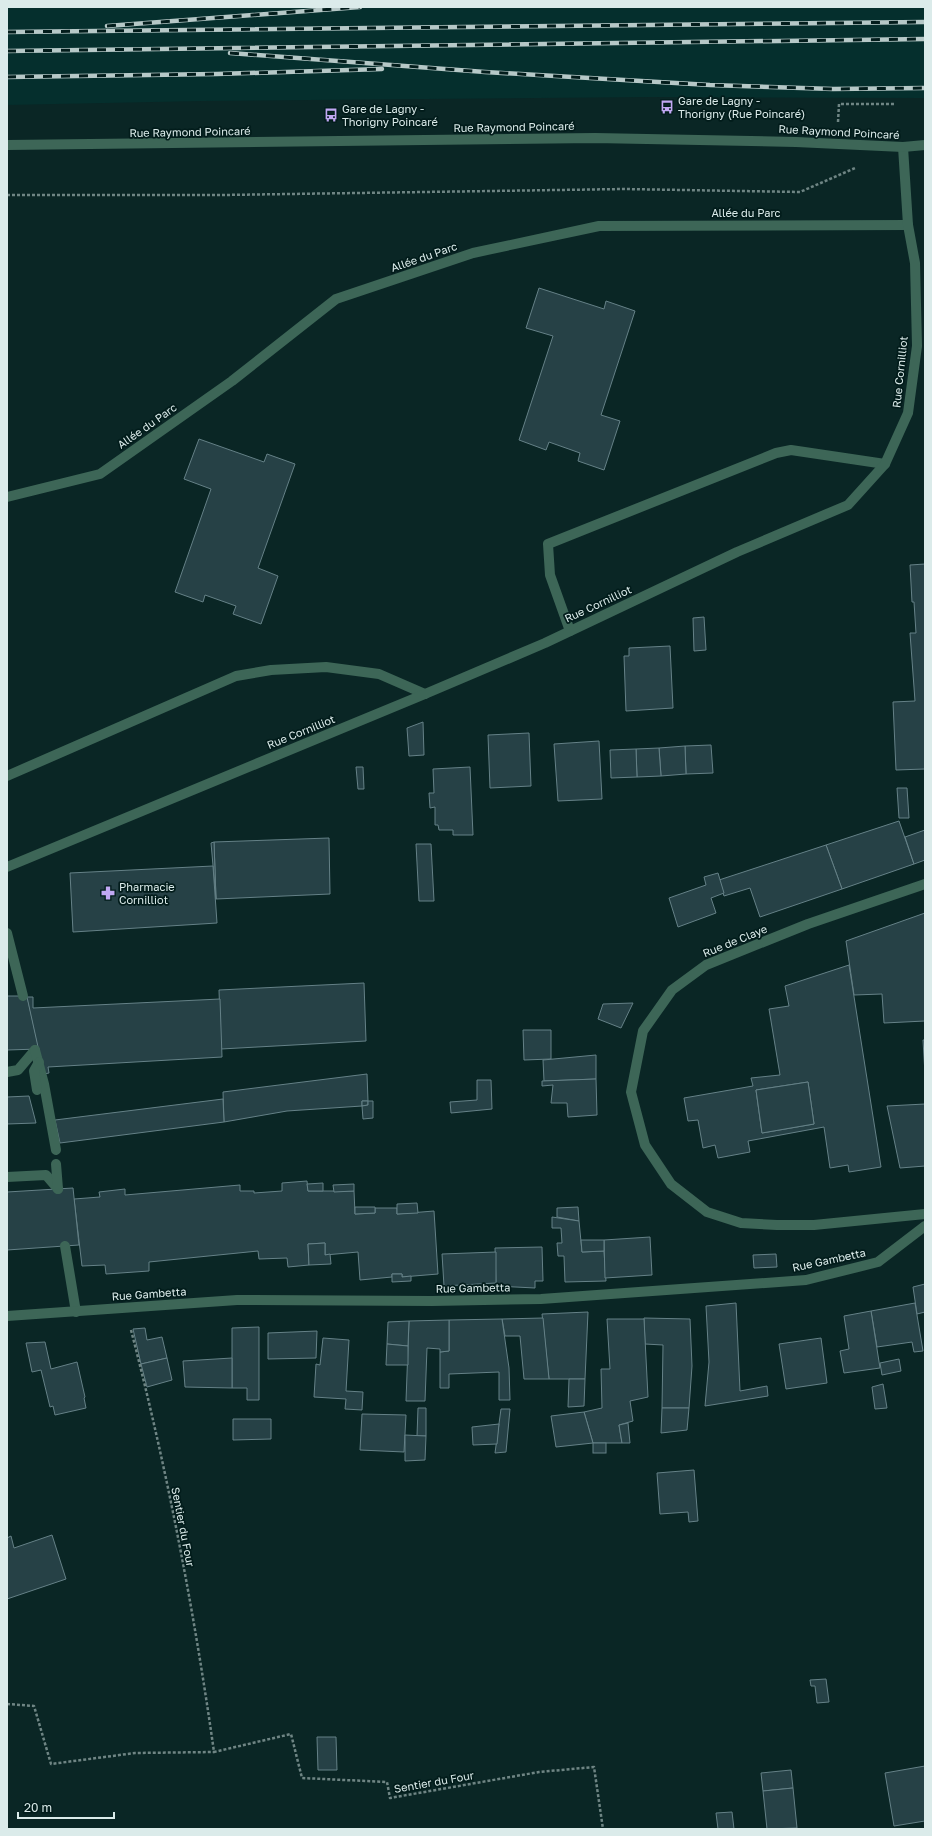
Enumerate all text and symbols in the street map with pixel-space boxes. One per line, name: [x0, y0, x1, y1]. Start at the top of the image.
place label: Gare de Lagny - Thorigny (Rue Poincaré): [678, 94, 805, 120]
bus stop icon: Gare de Lagny - Thorigny (Rue Poincaré): [659, 99, 675, 115]
place label: Gare de Lagny - Thorigny Poincaré: [342, 102, 438, 128]
bus stop icon: Gare de Lagny - Thorigny Poincaré: [323, 107, 339, 123]
street label: Rue Raymond Poincaré: [453, 119, 575, 134]
street label: Rue Raymond Poincaré: [778, 122, 900, 141]
street label: Rue Raymond Poincaré: [129, 124, 251, 139]
street label: Allée du Parc: [711, 206, 781, 219]
street label: Allée du Parc: [389, 239, 459, 274]
street label: Rue Cornilliot: [889, 335, 910, 408]
street label: Allée du Parc: [115, 400, 179, 451]
street label: Rue Cornilliot: [562, 582, 633, 625]
street label: Rue Cornilliot: [265, 712, 337, 751]
place label: Pharmacie Cornilliot: [119, 880, 175, 906]
pharmacy icon: Pharmacie Cornilliot: [100, 885, 116, 901]
street label: Rue de Claye: [701, 922, 769, 959]
street label: Rue Gambetta: [791, 1245, 867, 1274]
street label: Rue Gambetta: [435, 1280, 511, 1295]
street label: Rue Gambetta: [111, 1284, 187, 1303]
street label: Sentier du Four: [169, 1486, 198, 1569]
street label: Sentier du Four: [393, 1768, 476, 1795]
scale bar: [18, 1794, 114, 1820]
text: 20 m: [24, 1800, 52, 1815]

